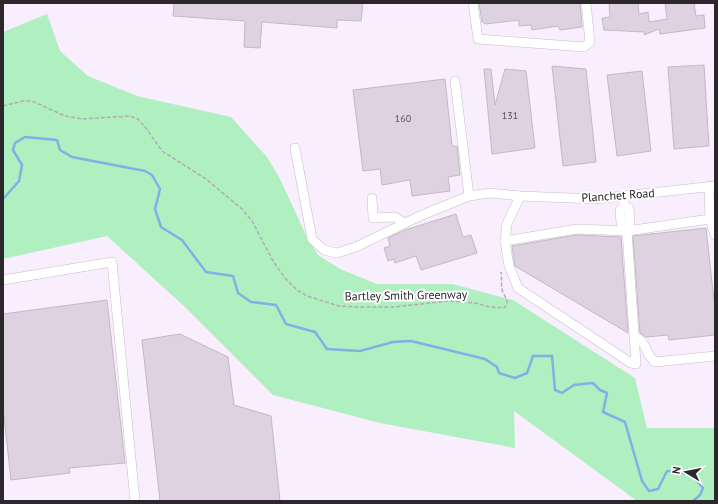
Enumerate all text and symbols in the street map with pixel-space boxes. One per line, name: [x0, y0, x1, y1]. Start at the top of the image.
house number: 131: [502, 109, 518, 122]
house number: 160: [395, 112, 412, 125]
street label: Planchet Road: [581, 185, 655, 205]
street label: Bartley Smith Greenway: [345, 286, 468, 304]
north arrow: [666, 452, 706, 492]
text: N: [669, 465, 684, 475]

